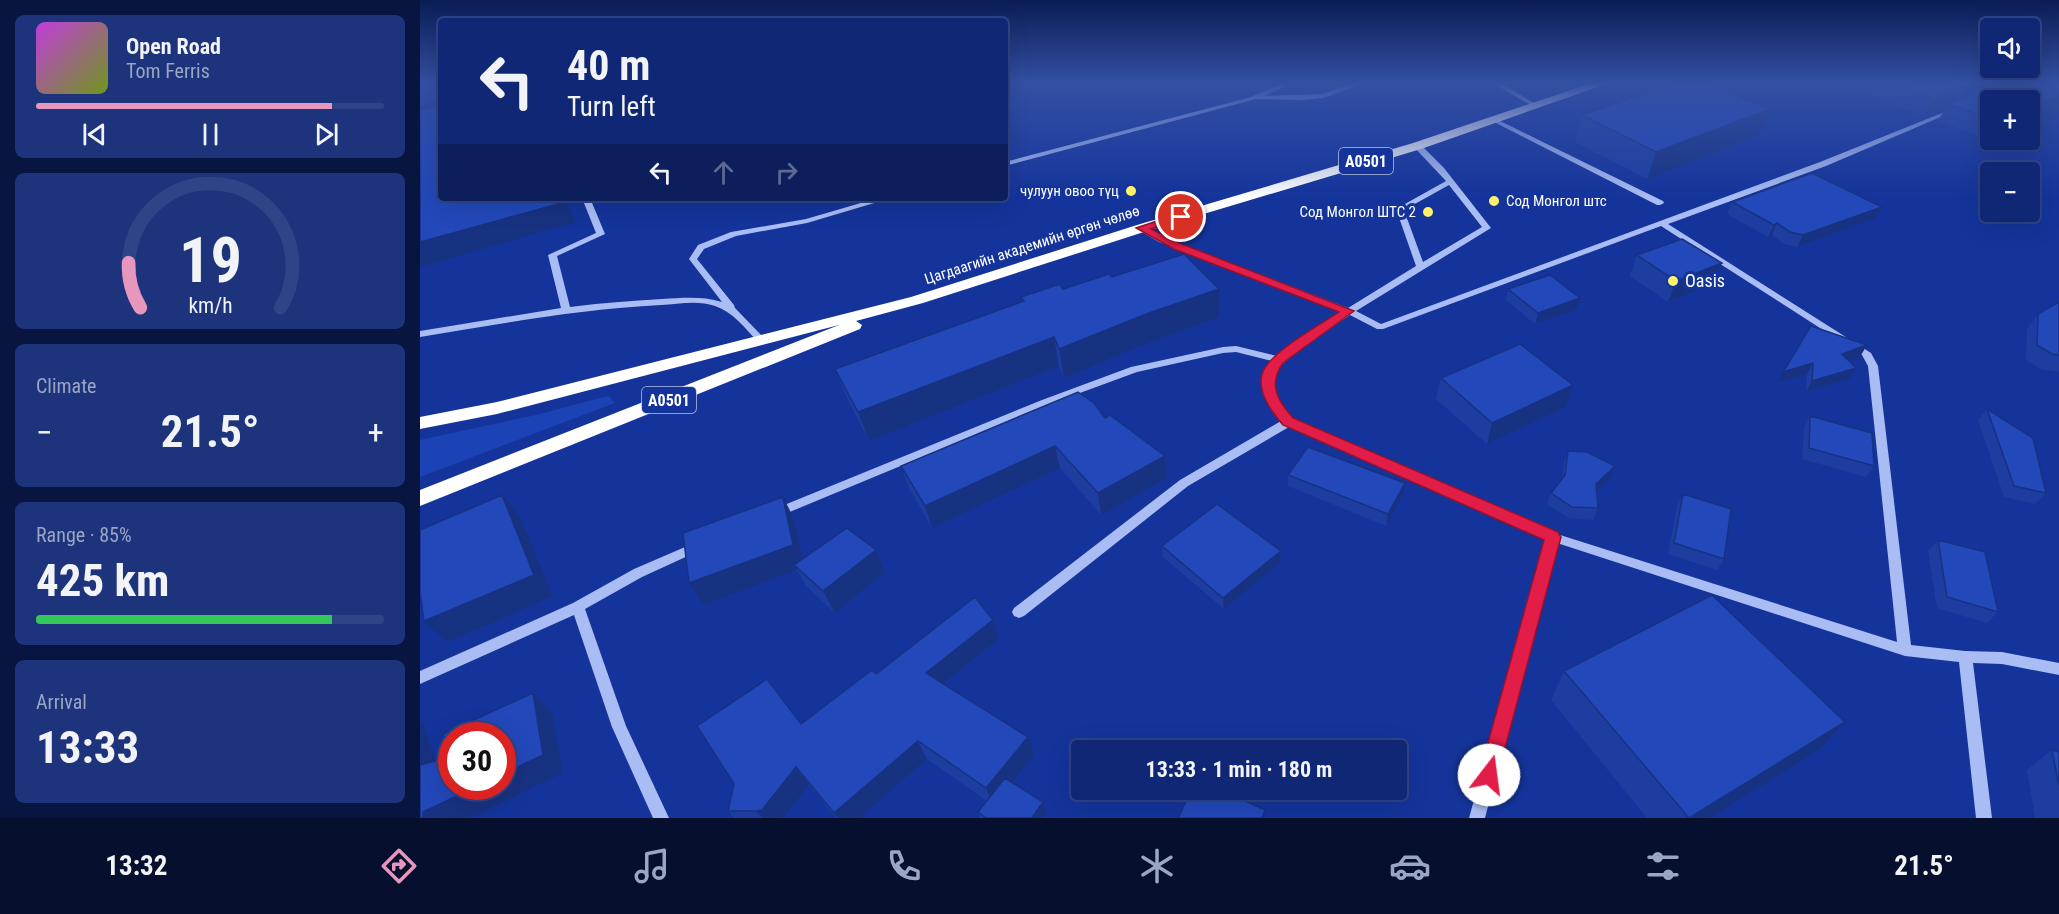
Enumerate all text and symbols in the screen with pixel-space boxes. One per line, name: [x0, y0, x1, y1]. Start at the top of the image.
map controls: [1980, 18, 2040, 222]
button: sound: [1980, 18, 2040, 78]
text: Open Road: [126, 34, 221, 59]
text: 40 m: [567, 41, 650, 90]
icon: left: [468, 42, 546, 120]
text: Tom Ferris: [126, 59, 210, 83]
button: +: [1980, 90, 2040, 150]
text: Turn left: [567, 91, 656, 123]
icon: previous: [78, 118, 111, 151]
icon: pause: [194, 118, 227, 151]
icon: next: [310, 118, 343, 151]
road number: A0501: [1339, 148, 1393, 174]
icon: left: [644, 156, 677, 189]
icon: ahead: [707, 156, 740, 189]
icon: right: [770, 156, 803, 189]
button: −: [1980, 162, 2040, 222]
place label: чулуун овоо түц: [1020, 182, 1119, 200]
marker: чулуун овоо түц: [1124, 184, 1138, 198]
pin: [1155, 191, 1206, 242]
place label: Сод Монгол штс: [1506, 192, 1607, 210]
marker: Сод Монгол штс: [1487, 194, 1501, 208]
icon: arrive: [1164, 200, 1197, 233]
street label: Цагдаагийн академийн өргөн чөлөө: [922, 202, 1142, 288]
place label: Сод Монгол ШТС 2: [1300, 203, 1416, 221]
marker: Сод Монгол ШТС 2: [1421, 205, 1435, 219]
text: 19: [178, 224, 242, 297]
place label: Oasis: [1685, 270, 1725, 291]
marker: Oasis: [1666, 274, 1680, 288]
text: km/h: [188, 293, 232, 318]
text: Climate: [36, 374, 96, 398]
road number: A0501: [642, 387, 696, 413]
text: 21.5°: [161, 405, 259, 458]
text: −: [36, 413, 53, 452]
text: +: [368, 413, 384, 452]
text: Range · 85%: [36, 523, 132, 547]
text: 425 km: [36, 554, 169, 607]
text: Arrival: [36, 690, 87, 714]
text: 13:33: [36, 721, 139, 774]
speed limit sign: 30: [438, 722, 516, 800]
position arrow: [1457, 743, 1521, 807]
text: 13:33 · 1 min · 180 m: [1146, 757, 1332, 782]
icon: directions: [378, 845, 420, 887]
icon: music: [631, 845, 673, 887]
icon: phone: [883, 845, 925, 887]
icon: climate: [1136, 845, 1178, 887]
icon: car: [1389, 845, 1431, 887]
icon: filters: [1642, 845, 1684, 887]
text: 13:32: [105, 850, 167, 882]
text: 21.5°: [1894, 850, 1954, 882]

